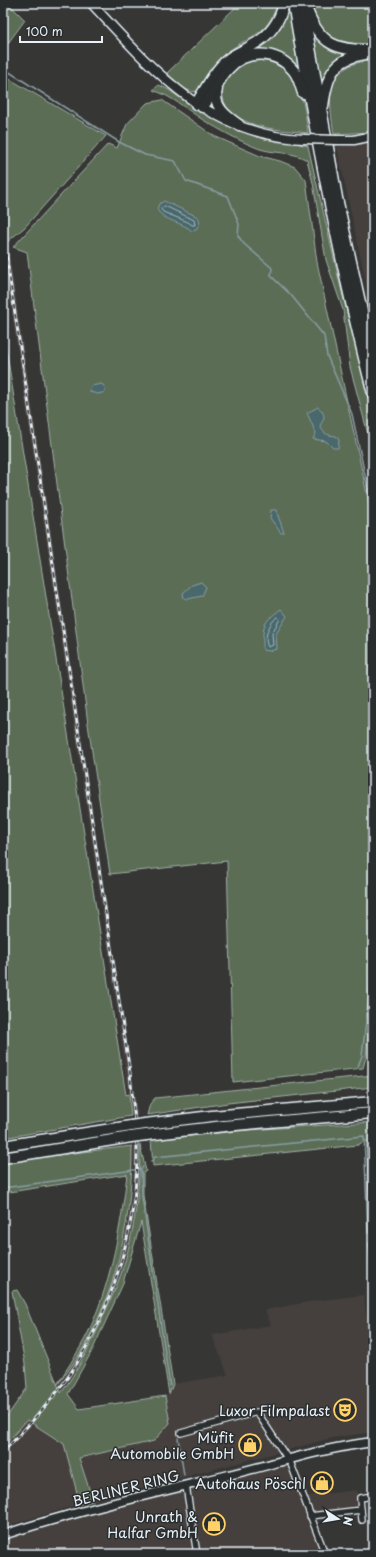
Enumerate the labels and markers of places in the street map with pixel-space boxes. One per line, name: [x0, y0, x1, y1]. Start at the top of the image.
theatre icon: Luxor Filmpalast: [332, 1397, 358, 1423]
place label: Luxor Filmpalast: [219, 1400, 330, 1421]
place label: Müfit Automobile GmbH: [110, 1427, 234, 1464]
shop icon: Müfit Automobile GmbH: [237, 1432, 263, 1458]
shop icon: Autohaus Pöschl: [309, 1470, 335, 1496]
place label: Autohaus Pöschl: [195, 1473, 306, 1494]
place label: Unrath & Halfar GmbH: [107, 1506, 198, 1543]
shop icon: Unrath & Halfar GmbH: [201, 1511, 227, 1537]

